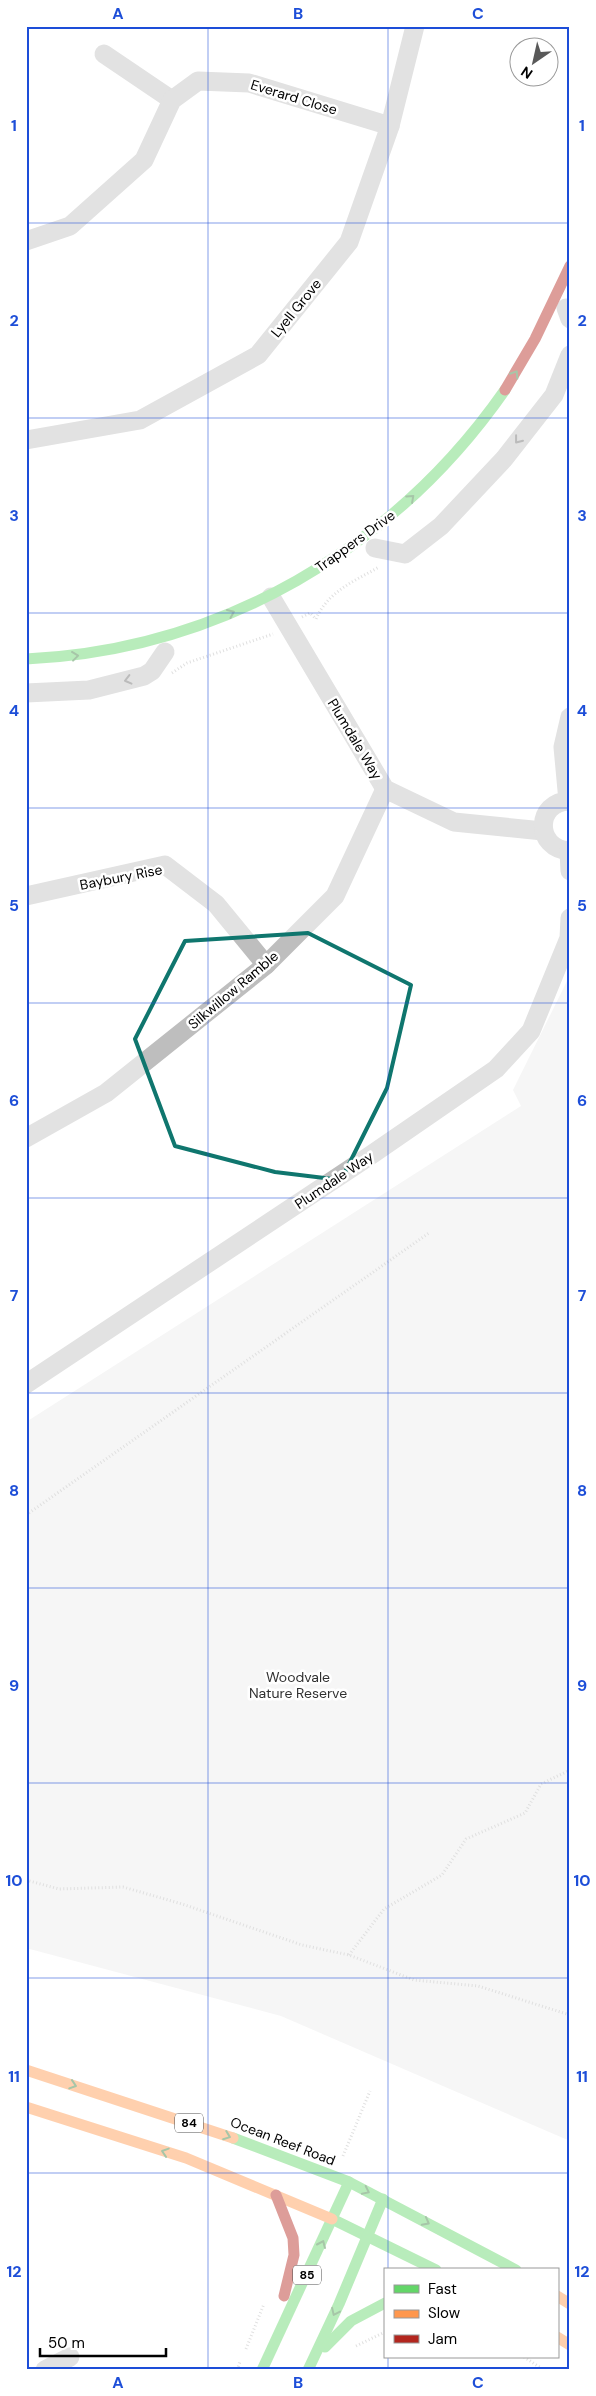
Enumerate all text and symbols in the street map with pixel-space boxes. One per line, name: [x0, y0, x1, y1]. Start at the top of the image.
text: A: [112, 3, 124, 24]
text: B: [293, 3, 303, 24]
text: C: [472, 3, 484, 24]
north arrow: [508, 38, 558, 88]
text: N: [517, 62, 536, 83]
street label: Everard Close: [249, 75, 339, 119]
text: 1: [11, 115, 17, 136]
text: 1: [579, 115, 585, 136]
street label: Lyell Grove: [267, 275, 325, 341]
text: 2: [9, 310, 19, 331]
text: 2: [577, 310, 587, 331]
one-way arrow: [508, 370, 518, 379]
one-way arrow: [515, 434, 524, 444]
one-way arrow: [406, 495, 415, 504]
text: 3: [9, 505, 19, 526]
text: 3: [577, 505, 587, 526]
street label: Trappers Drive: [312, 506, 399, 576]
one-way arrow: [226, 609, 235, 620]
one-way arrow: [71, 651, 79, 662]
one-way arrow: [123, 674, 132, 685]
street label: Plumdale Way: [324, 695, 386, 783]
text: 4: [9, 700, 19, 721]
text: 4: [577, 700, 587, 721]
street label: Baybury Rise: [78, 860, 164, 894]
text: 5: [9, 895, 19, 916]
text: 5: [577, 895, 587, 916]
street label: Silkwillow Ramble: [184, 947, 282, 1033]
text: 6: [9, 1090, 19, 1111]
text: 6: [577, 1090, 587, 1111]
street label: Plumdale Way: [291, 1147, 377, 1213]
text: 7: [10, 1285, 19, 1306]
text: 7: [578, 1285, 587, 1306]
text: 8: [9, 1480, 19, 1501]
text: 8: [577, 1480, 587, 1501]
park label: Woodvale Nature Reserve: [249, 1668, 347, 1702]
text: 9: [9, 1675, 19, 1696]
text: 9: [577, 1675, 587, 1696]
text: 10: [5, 1870, 23, 1891]
text: 10: [573, 1870, 591, 1891]
text: 11: [8, 2066, 20, 2087]
text: 11: [576, 2066, 588, 2087]
one-way arrow: [68, 2080, 76, 2090]
street label: Ocean Reef Road: [228, 2113, 338, 2169]
road number: 84: [175, 2114, 203, 2132]
one-way arrow: [222, 2130, 231, 2140]
one-way arrow: [161, 2147, 170, 2157]
one-way arrow: [361, 2184, 370, 2195]
one-way arrow: [421, 2216, 430, 2226]
one-way arrow: [316, 2240, 327, 2249]
text: 12: [6, 2261, 22, 2282]
text: 12: [574, 2261, 590, 2282]
road number: 85: [293, 2266, 321, 2284]
legend: [384, 2268, 558, 2358]
text: Fast: [428, 2279, 457, 2299]
text: Slow: [428, 2303, 461, 2323]
one-way arrow: [331, 2307, 341, 2316]
scale bar: [40, 2326, 166, 2358]
text: Jam: [428, 2329, 457, 2349]
text: 50 m: [48, 2333, 85, 2353]
text: A: [112, 2372, 124, 2393]
text: B: [293, 2372, 303, 2393]
text: C: [472, 2372, 484, 2393]

